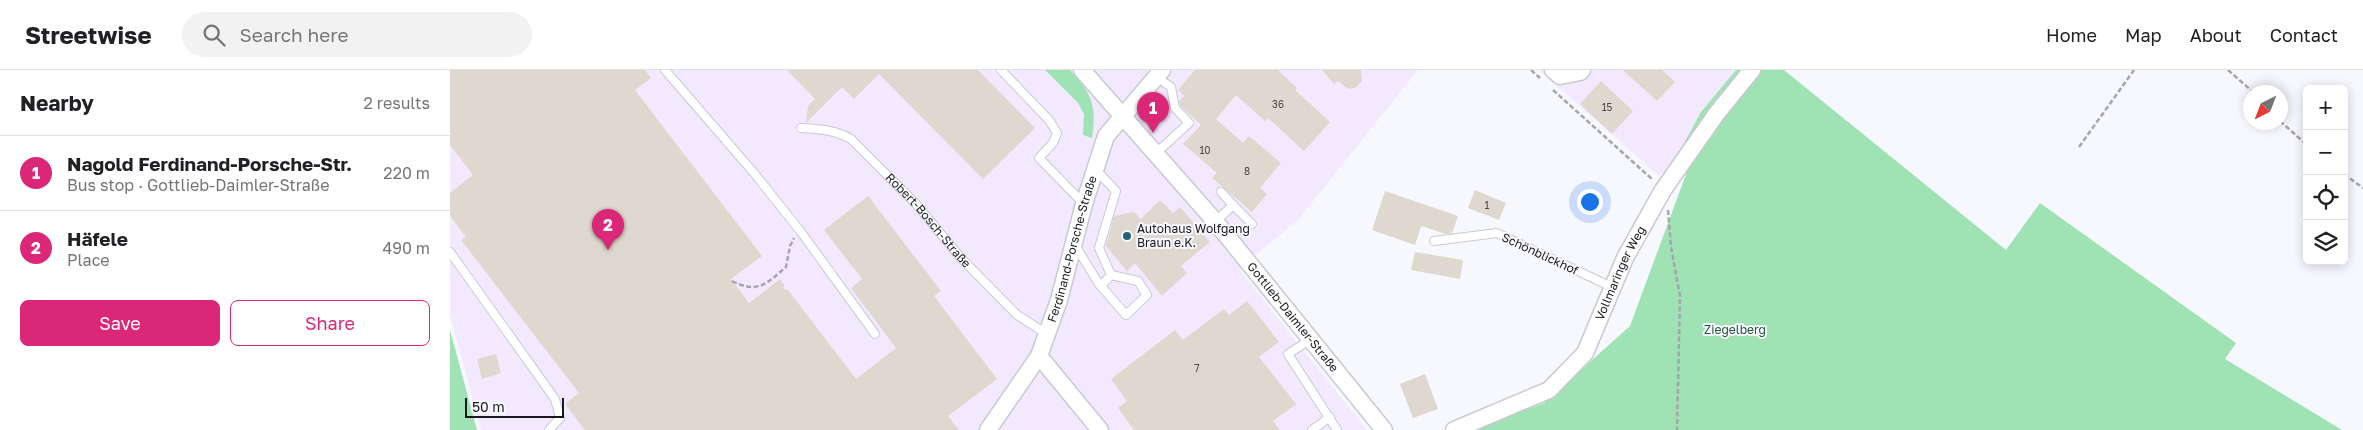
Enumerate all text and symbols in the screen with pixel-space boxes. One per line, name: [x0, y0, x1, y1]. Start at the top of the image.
search box: [182, 12, 532, 57]
text: Streetwise: [25, 20, 152, 49]
icon: search: [200, 21, 228, 49]
text: Search here: [240, 23, 348, 46]
text: Home: [2046, 24, 2097, 46]
text: Map: [2125, 24, 2162, 46]
text: About: [2190, 24, 2242, 46]
text: Contact: [2270, 24, 2338, 46]
north arrow: [2243, 85, 2288, 130]
map controls: [2303, 85, 2348, 265]
button: +: [2303, 85, 2348, 130]
text: Nearby: [20, 90, 94, 116]
pin: 1: [1137, 92, 1169, 133]
text: 2 results: [364, 93, 430, 113]
house number: 36: [1272, 98, 1284, 110]
house number: 15: [1602, 101, 1613, 113]
button: −: [2303, 130, 2348, 175]
house number: 10: [1199, 144, 1211, 156]
text: Nagold Ferdinand-Porsche-Str.: [67, 152, 352, 175]
text: 1: [32, 163, 40, 183]
text: 220 m: [383, 163, 430, 183]
house number: 8: [1244, 165, 1250, 177]
street label: Robert-Bosch-Straße: [883, 170, 974, 271]
street label: Ferdinand-Porsche-Straße: [1044, 174, 1100, 324]
text: Bus stop · Gottlieb-Daimler-Straße: [67, 175, 329, 195]
button: locate: [2303, 175, 2348, 220]
your location: [1577, 189, 1603, 215]
house number: 1: [1485, 199, 1490, 211]
pin: 2: [592, 209, 624, 250]
button: layers: [2303, 220, 2348, 265]
place label: Autohaus Wolfgang Braun e.K.: [1137, 221, 1250, 250]
street label: Vollmaringer Weg: [1592, 223, 1648, 322]
text: Häfele: [67, 227, 128, 250]
street label: Schönblickhof: [1500, 229, 1581, 278]
marker: Autohaus Wolfgang Braun e.K.: [1121, 230, 1133, 242]
text: 2: [31, 238, 41, 258]
text: 490 m: [382, 238, 430, 258]
text: Place: [67, 250, 110, 270]
street label: Gottlieb-Daimler-Straße: [1244, 259, 1342, 375]
button: Save: [20, 300, 220, 346]
button: Share: [230, 300, 430, 346]
park label: Ziegelberg: [1704, 322, 1766, 337]
house number: 7: [1194, 362, 1200, 374]
scale bar: [465, 395, 564, 418]
text: 50 m: [472, 398, 505, 415]

